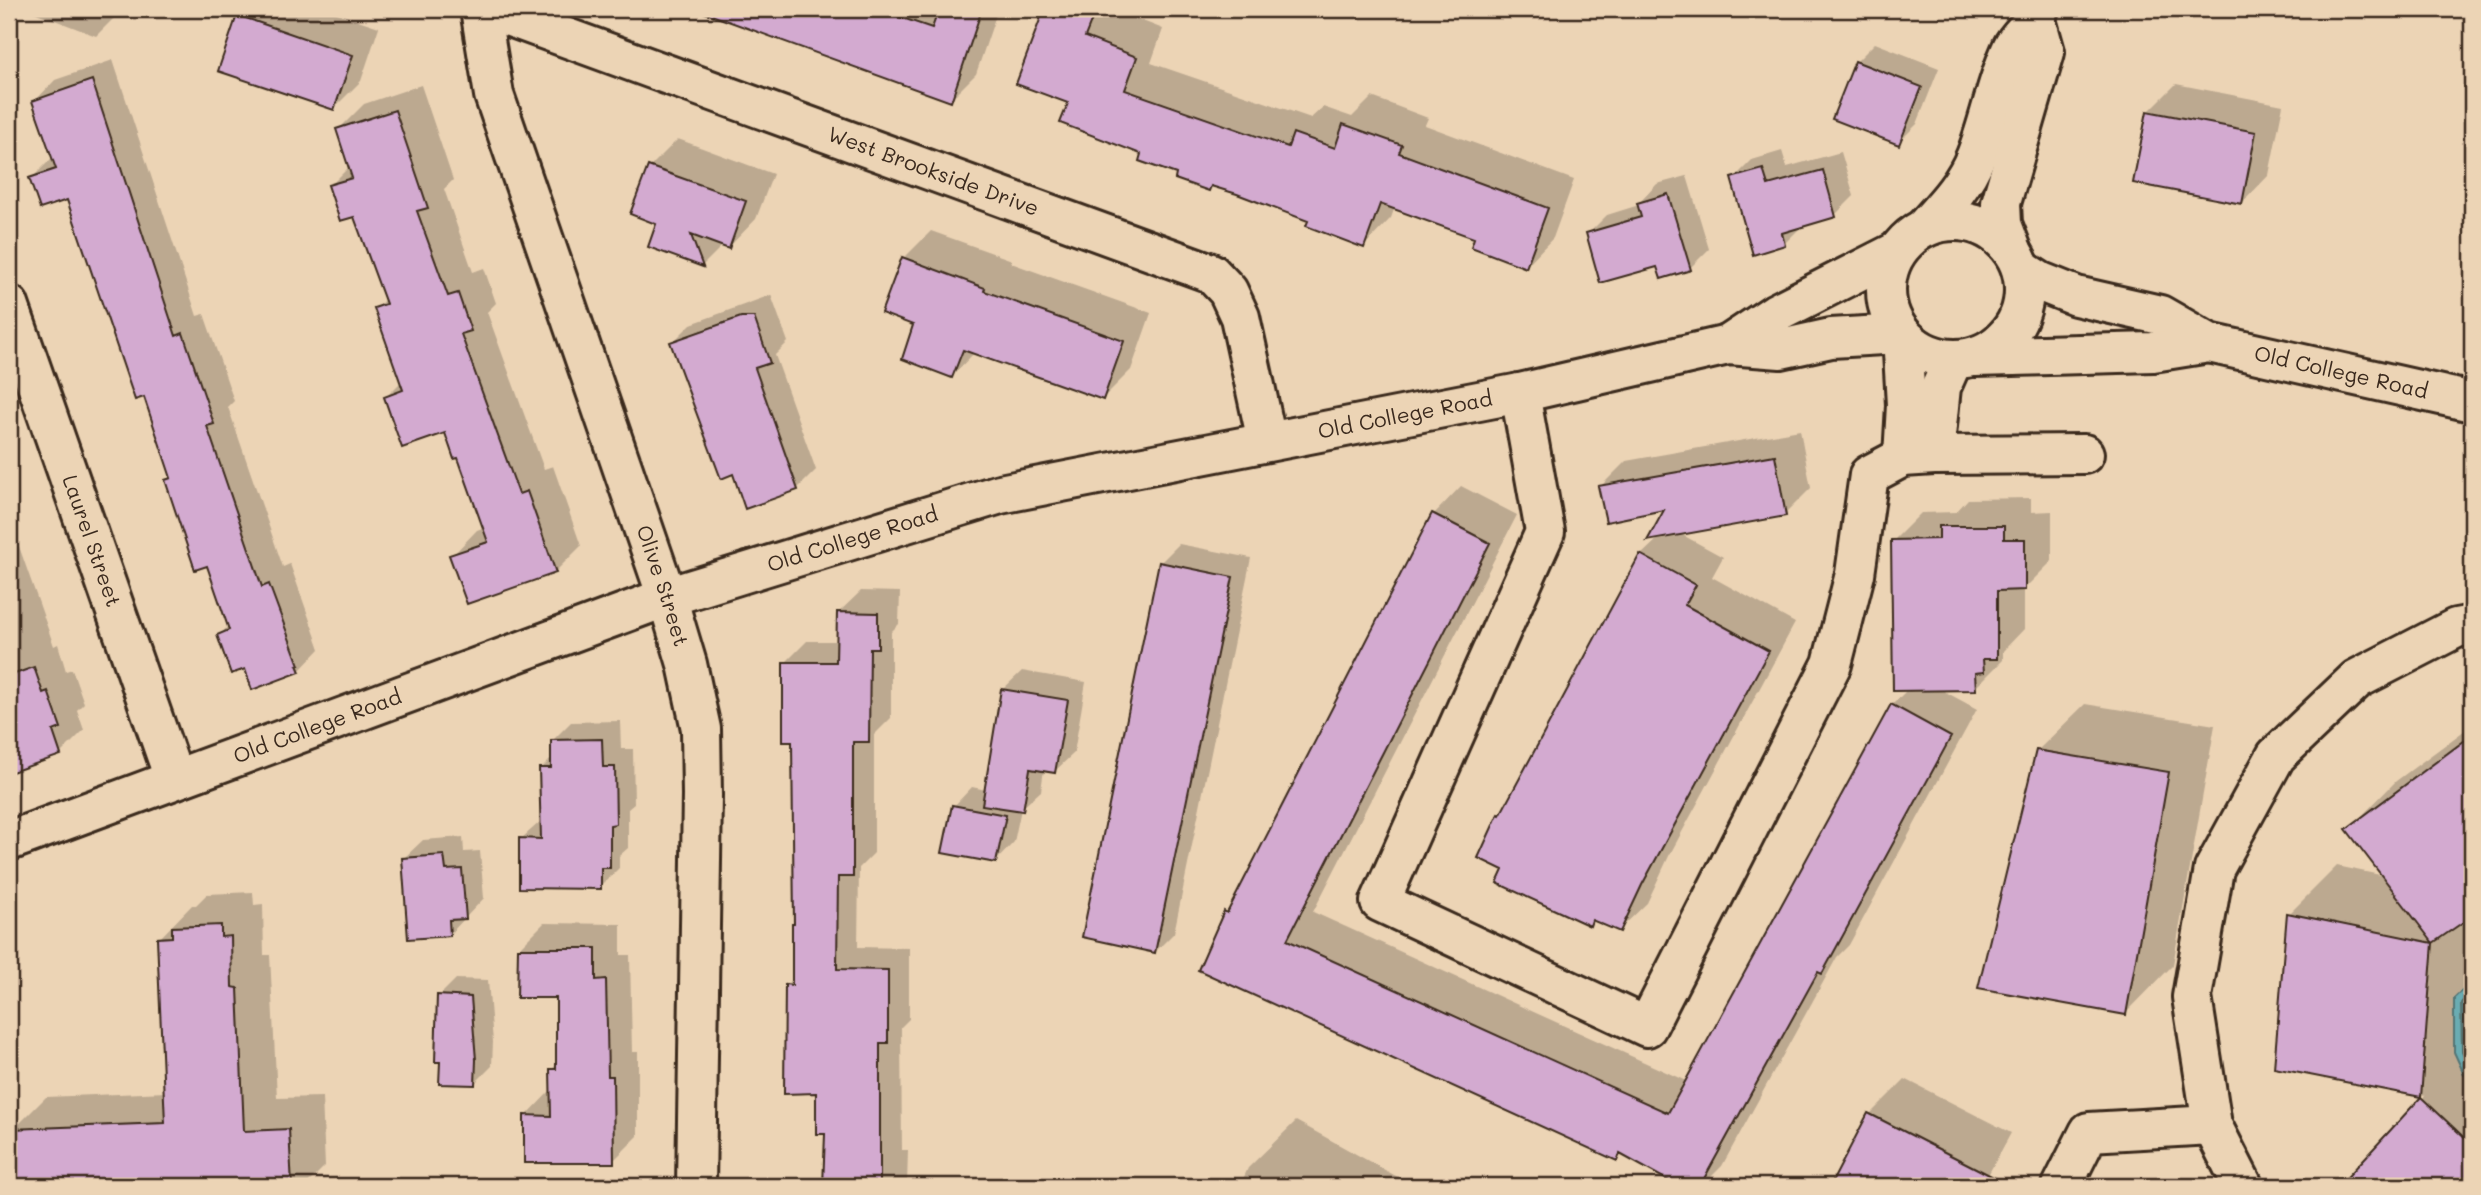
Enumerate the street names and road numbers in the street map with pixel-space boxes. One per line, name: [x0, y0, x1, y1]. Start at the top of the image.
street label: West Brookside Drive: [825, 119, 1043, 221]
street label: Old College Road: [2252, 339, 2431, 404]
street label: Old College Road: [1315, 384, 1494, 444]
street label: Laurel Street: [57, 471, 128, 610]
street label: Old College Road: [763, 499, 941, 577]
street label: Olive Street: [631, 521, 696, 649]
street label: Old College Road: [229, 682, 405, 769]

